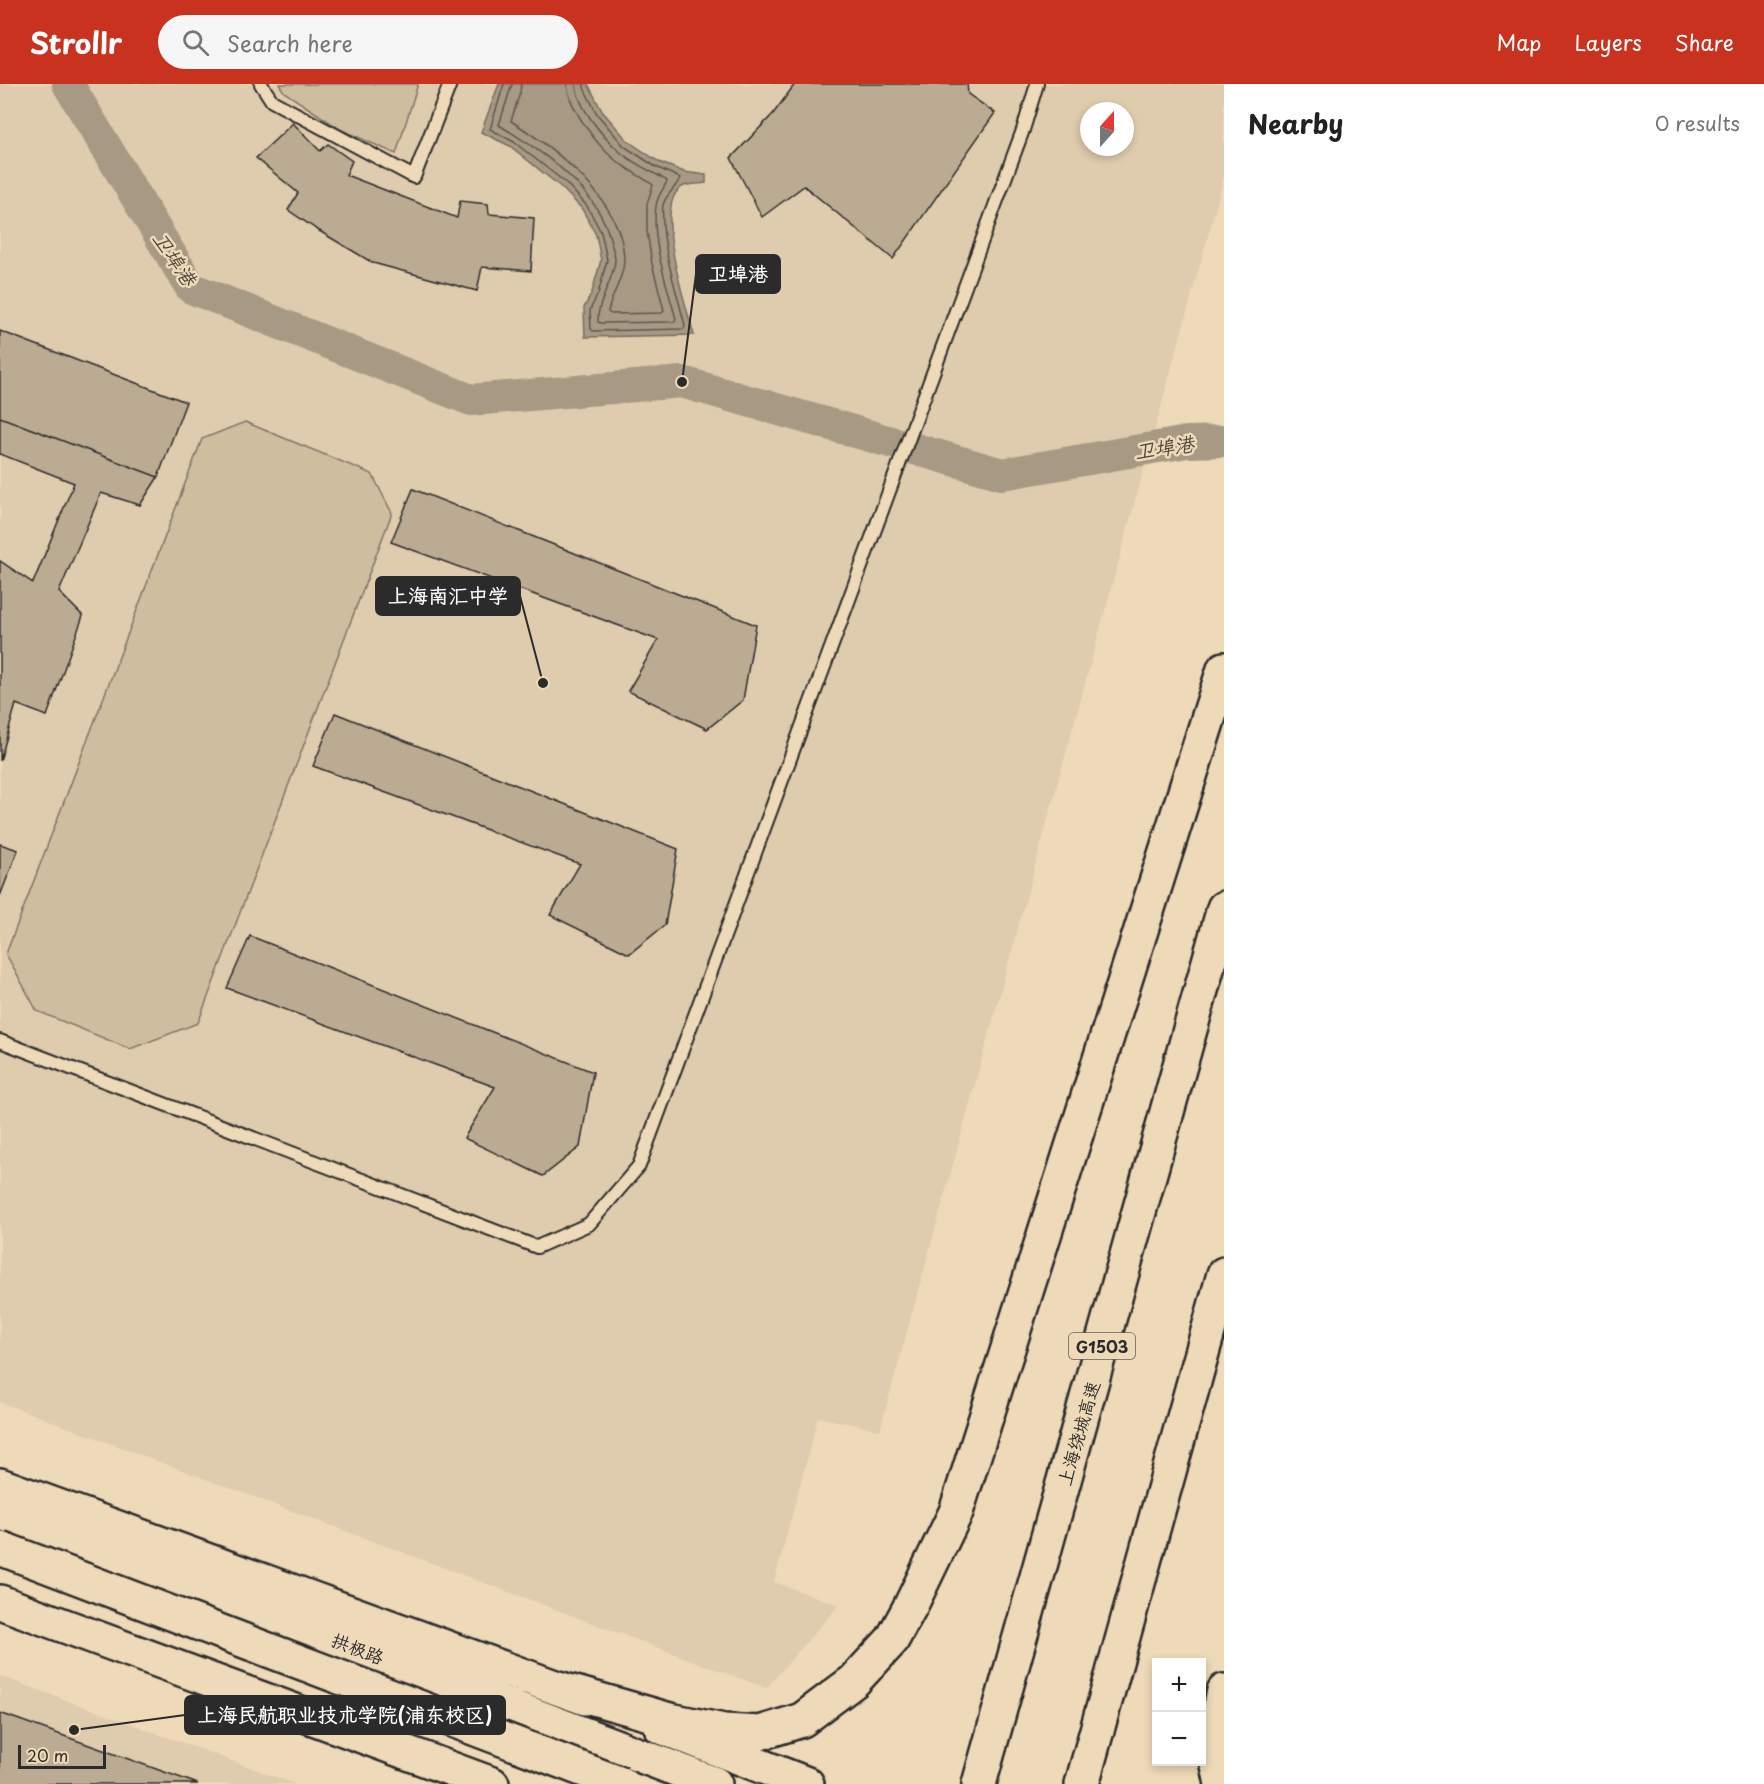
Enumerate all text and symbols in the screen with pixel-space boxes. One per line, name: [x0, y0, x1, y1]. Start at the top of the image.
search box: [158, 15, 578, 69]
text: Strollr: [30, 21, 122, 64]
icon: search: [179, 26, 212, 59]
text: Search here: [227, 26, 353, 59]
text: Map: [1497, 26, 1541, 58]
text: Layers: [1574, 26, 1642, 58]
text: Share: [1675, 26, 1734, 58]
north arrow: [1080, 102, 1134, 156]
text: Nearby: [1248, 104, 1343, 143]
text: 0 results: [1655, 108, 1740, 138]
water label: 卫埠港: [146, 225, 205, 293]
callout: 卫埠港: [696, 255, 780, 293]
text: 卫埠港: [708, 258, 768, 288]
water label: 卫埠港: [1132, 428, 1198, 466]
callout: 上海南汇中学: [376, 577, 520, 615]
text: 上海南汇中学: [388, 580, 508, 610]
road number: G1503: [1069, 1333, 1135, 1359]
street label: 上海绕城高速: [1050, 1377, 1106, 1489]
street label: 拱极路: [328, 1626, 388, 1670]
map controls: [1152, 1658, 1206, 1766]
button: +: [1152, 1658, 1206, 1712]
callout: 上海民航职业技术学院(浦东校区): [185, 1696, 505, 1734]
text: 上海民航职业技术学院(浦东校区): [197, 1699, 493, 1729]
button: −: [1152, 1712, 1206, 1766]
scale bar: [18, 1742, 106, 1770]
text: 20 m: [27, 1743, 68, 1767]

